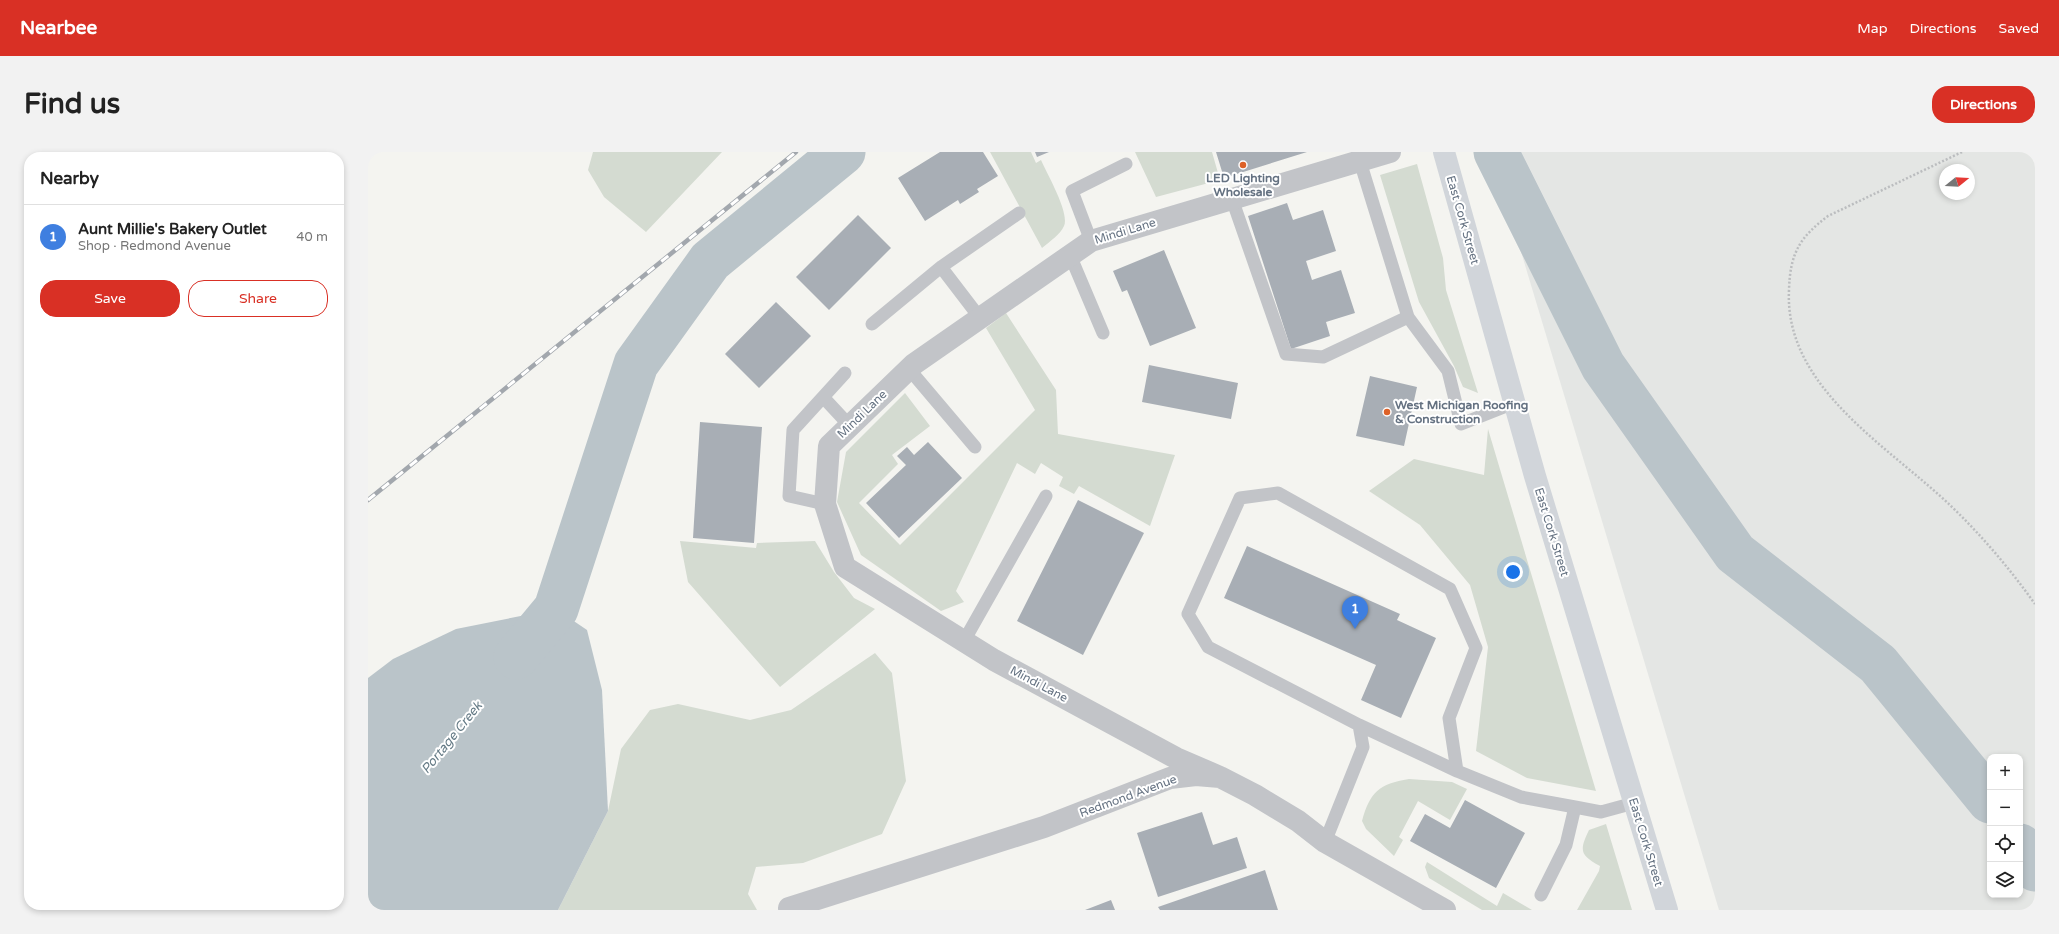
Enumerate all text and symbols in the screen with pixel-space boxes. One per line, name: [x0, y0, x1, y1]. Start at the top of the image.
text: Nearbee: [20, 17, 97, 39]
text: Map: [1857, 20, 1888, 37]
text: Directions: [1910, 20, 1977, 37]
text: Saved: [1999, 20, 2039, 37]
button: Directions: [1932, 86, 2035, 123]
text: Find us: [24, 87, 120, 121]
marker: LED Lighting Wholesale: [1238, 160, 1248, 170]
north arrow: [1939, 164, 1975, 200]
text: Nearby: [40, 168, 99, 189]
place label: LED Lighting Wholesale: [1206, 171, 1280, 199]
street label: East Cork Street: [1444, 174, 1482, 266]
street label: Mindi Lane: [1093, 215, 1157, 247]
text: Aunt Millie's Bakery Outlet: [78, 220, 267, 238]
text: 1: [49, 229, 57, 245]
text: 40 m: [296, 229, 328, 245]
text: Shop · Redmond Avenue: [78, 238, 231, 254]
button: Save: [40, 280, 180, 317]
button: Share: [188, 280, 328, 317]
street label: Mindi Lane: [834, 387, 890, 441]
place label: West Michigan Roofing & Construction: [1395, 398, 1528, 426]
marker: West Michigan Roofing & Construction: [1382, 407, 1392, 417]
street label: East Cork Street: [1532, 486, 1572, 578]
your location: [1503, 562, 1523, 582]
pin: 1: [1342, 596, 1368, 629]
street label: Mindi Lane: [1008, 663, 1070, 705]
water label: Portage Creek: [418, 698, 486, 777]
map controls: [1987, 754, 2023, 898]
button: +: [1987, 754, 2023, 790]
street label: Redmond Avenue: [1078, 772, 1179, 820]
button: −: [1987, 790, 2023, 826]
street label: East Cork Street: [1626, 796, 1666, 888]
button: locate: [1987, 826, 2023, 862]
button: layers: [1987, 862, 2023, 898]

